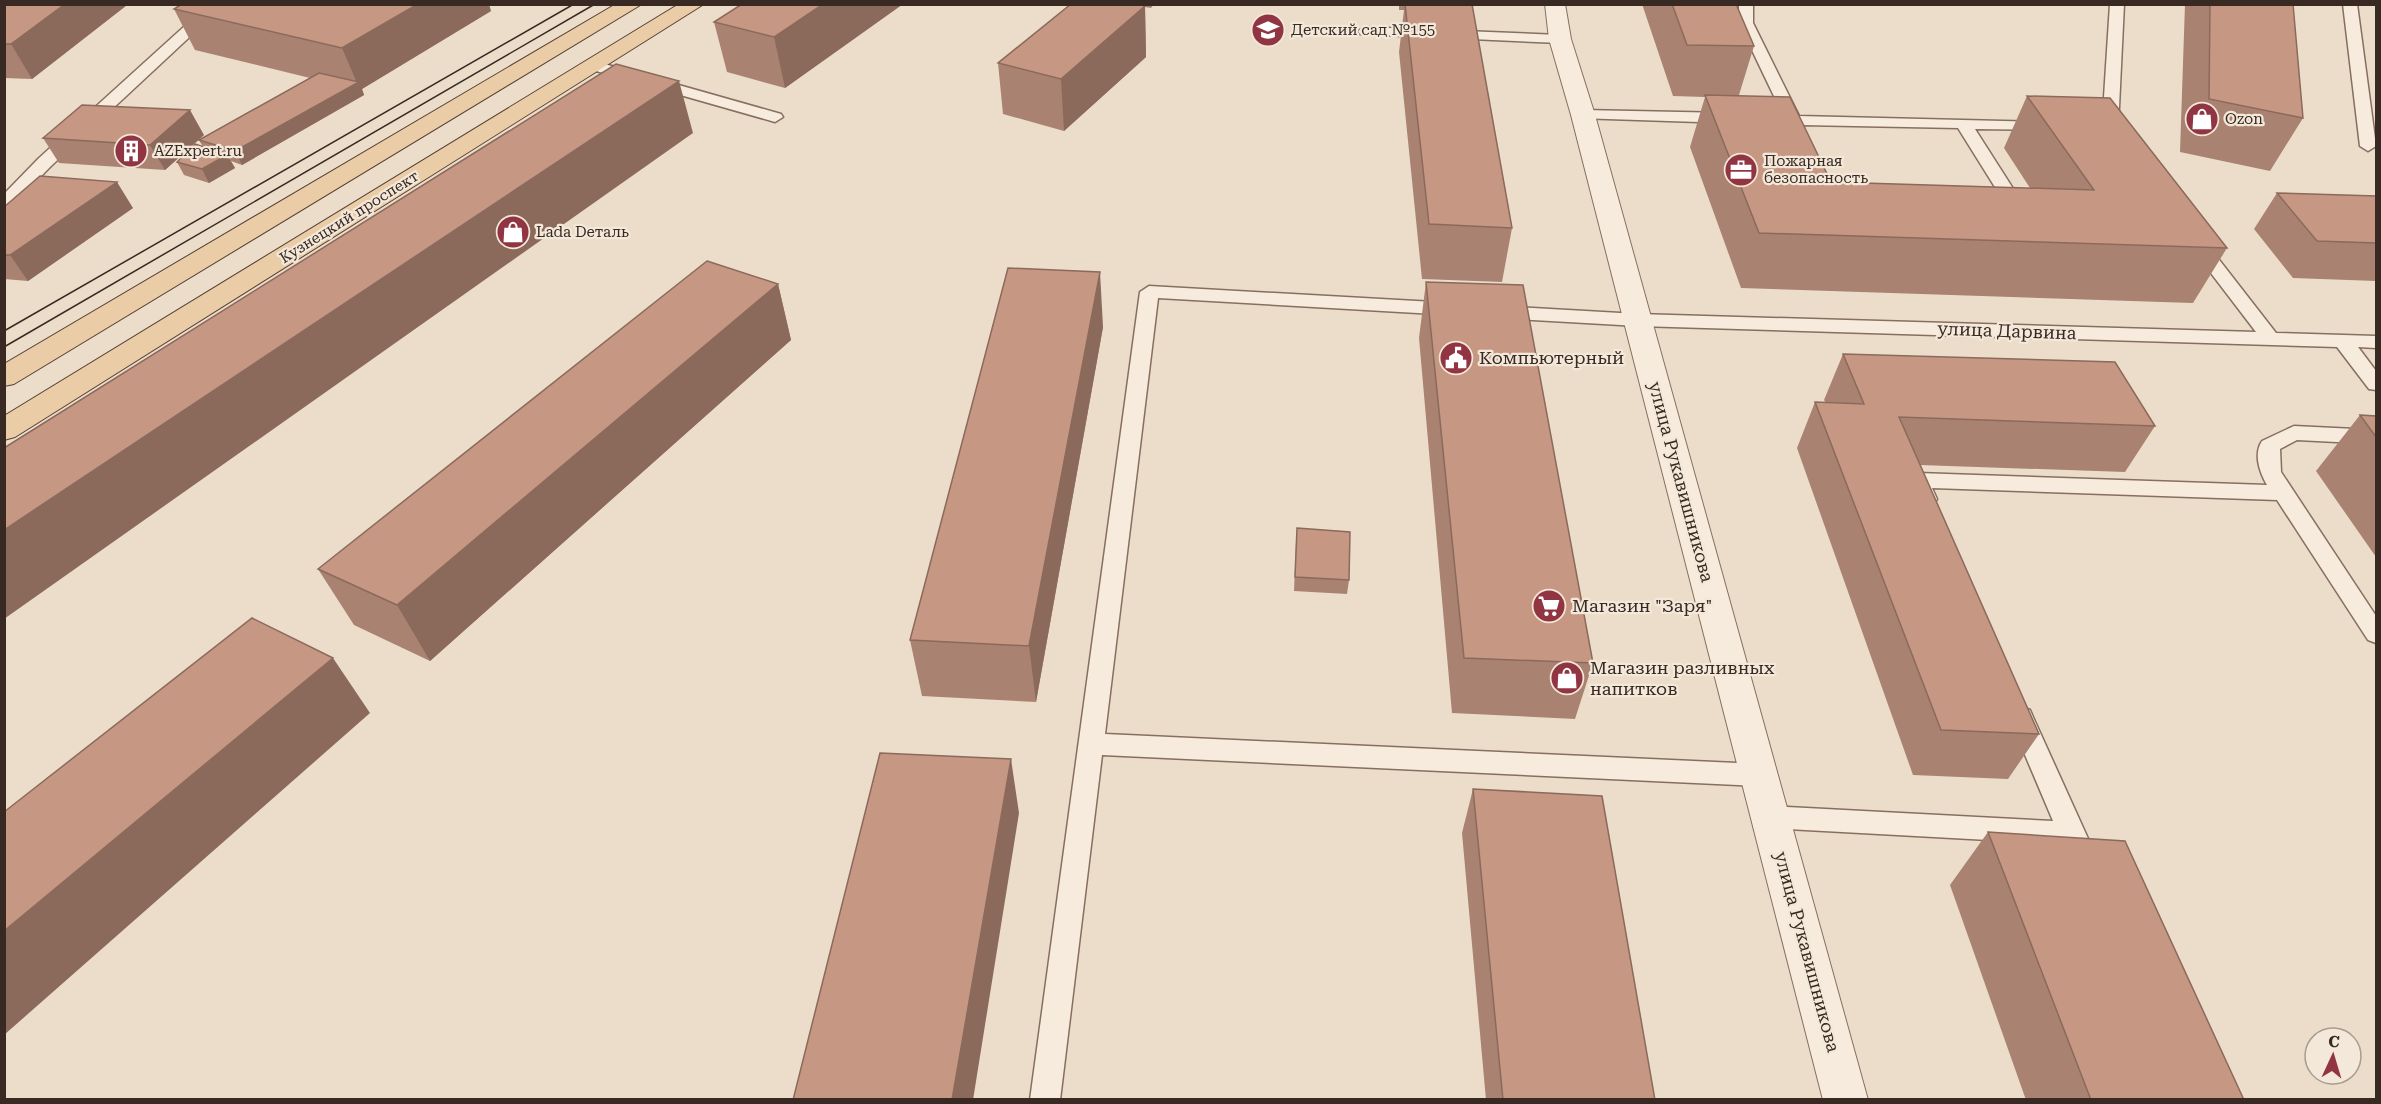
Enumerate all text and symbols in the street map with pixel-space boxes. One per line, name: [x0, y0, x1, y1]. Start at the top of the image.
school or university icon: Детский сад №155: [1250, 12, 1286, 48]
place label: Детский сад №155: [1291, 21, 1435, 39]
shop icon: Ozon: [2184, 101, 2220, 137]
place label: Ozon: [2225, 110, 2263, 128]
building icon: AZExpert.ru: [113, 133, 149, 169]
place label: AZExpert.ru: [154, 142, 242, 160]
office icon: Пожарная безопасность: [1723, 152, 1759, 188]
place label: Пожарная безопасность: [1764, 152, 1868, 187]
street label: Кузнецкий проспект: [276, 167, 422, 267]
shop icon: Lada Dеталь: [495, 214, 531, 250]
place label: Lada Dеталь: [536, 223, 629, 241]
street label: улица Дарвина: [1937, 318, 2077, 343]
public building icon: Компьютерный: [1438, 340, 1474, 376]
place label: Компьютерный: [1479, 347, 1624, 368]
street label: улица Рукавишникова: [1645, 379, 1718, 585]
supermarket icon: Магазин "Заря": [1531, 588, 1567, 624]
place label: Магазин "Заря": [1572, 595, 1712, 616]
place label: Магазин разливных напитков: [1590, 657, 1775, 699]
shop icon: Магазин разливных напитков: [1549, 660, 1585, 696]
street label: улица Рукавишникова: [1771, 849, 1844, 1055]
north arrow: [2303, 1026, 2363, 1086]
text: С: [2328, 1032, 2340, 1051]

